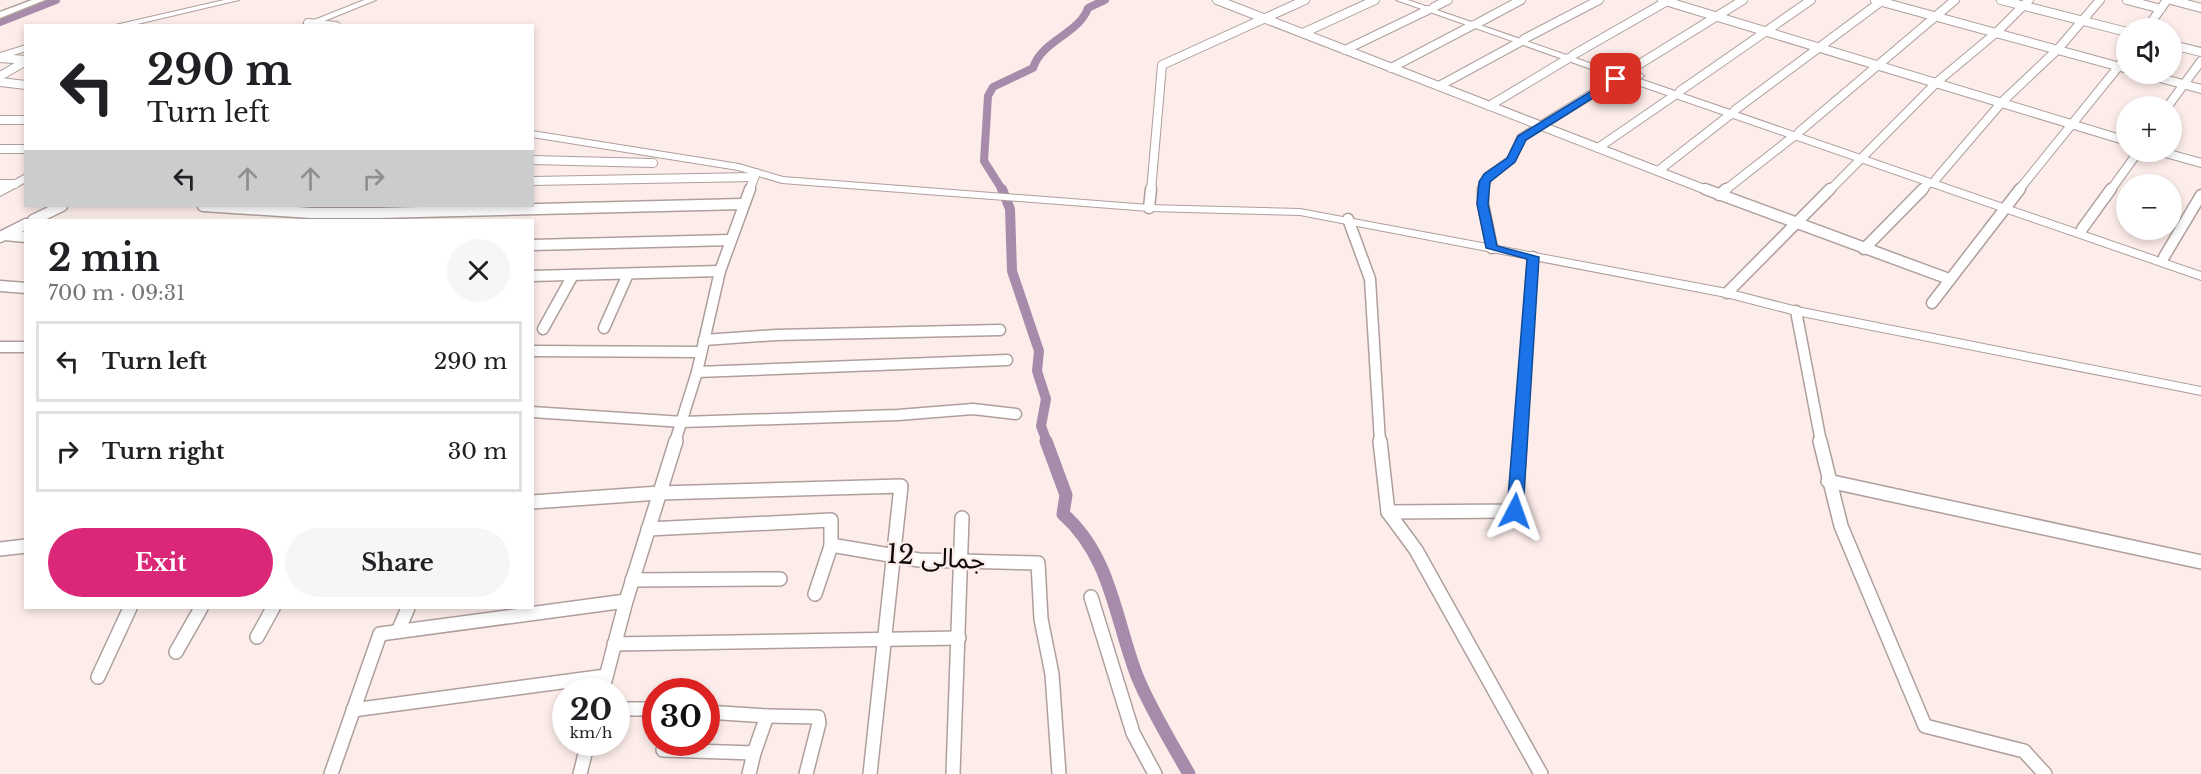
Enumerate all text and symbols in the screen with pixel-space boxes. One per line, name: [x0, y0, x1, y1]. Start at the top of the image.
map controls: [2116, 18, 2182, 240]
button: sound: [2116, 18, 2182, 84]
text: 290 m: [147, 44, 292, 96]
icon: left: [48, 48, 126, 126]
pin: [1590, 53, 1641, 104]
icon: arrive: [1599, 62, 1632, 95]
text: Turn left: [147, 96, 270, 129]
button: +: [2116, 96, 2182, 162]
icon: left: [168, 162, 201, 195]
icon: ahead: [231, 162, 264, 195]
icon: ahead: [294, 162, 327, 195]
icon: right: [357, 162, 390, 195]
button: −: [2116, 174, 2182, 240]
text: 2 min: [48, 236, 160, 281]
button: close: [447, 239, 510, 302]
text: 700 m · 09:31: [48, 281, 185, 305]
icon: left: [51, 345, 84, 378]
text: Turn left: [102, 348, 207, 375]
text: 290 m: [434, 348, 507, 375]
icon: right: [51, 435, 84, 468]
text: Turn right: [102, 438, 224, 465]
text: 30 m: [448, 438, 507, 465]
position arrow: [1483, 479, 1547, 543]
button: Exit: [48, 528, 273, 597]
button: Share: [285, 528, 510, 597]
street label: جمالی 12: [886, 538, 986, 576]
speed limit sign: 30: [642, 678, 720, 756]
text: 20: [570, 691, 612, 728]
text: km/h: [570, 723, 612, 742]

